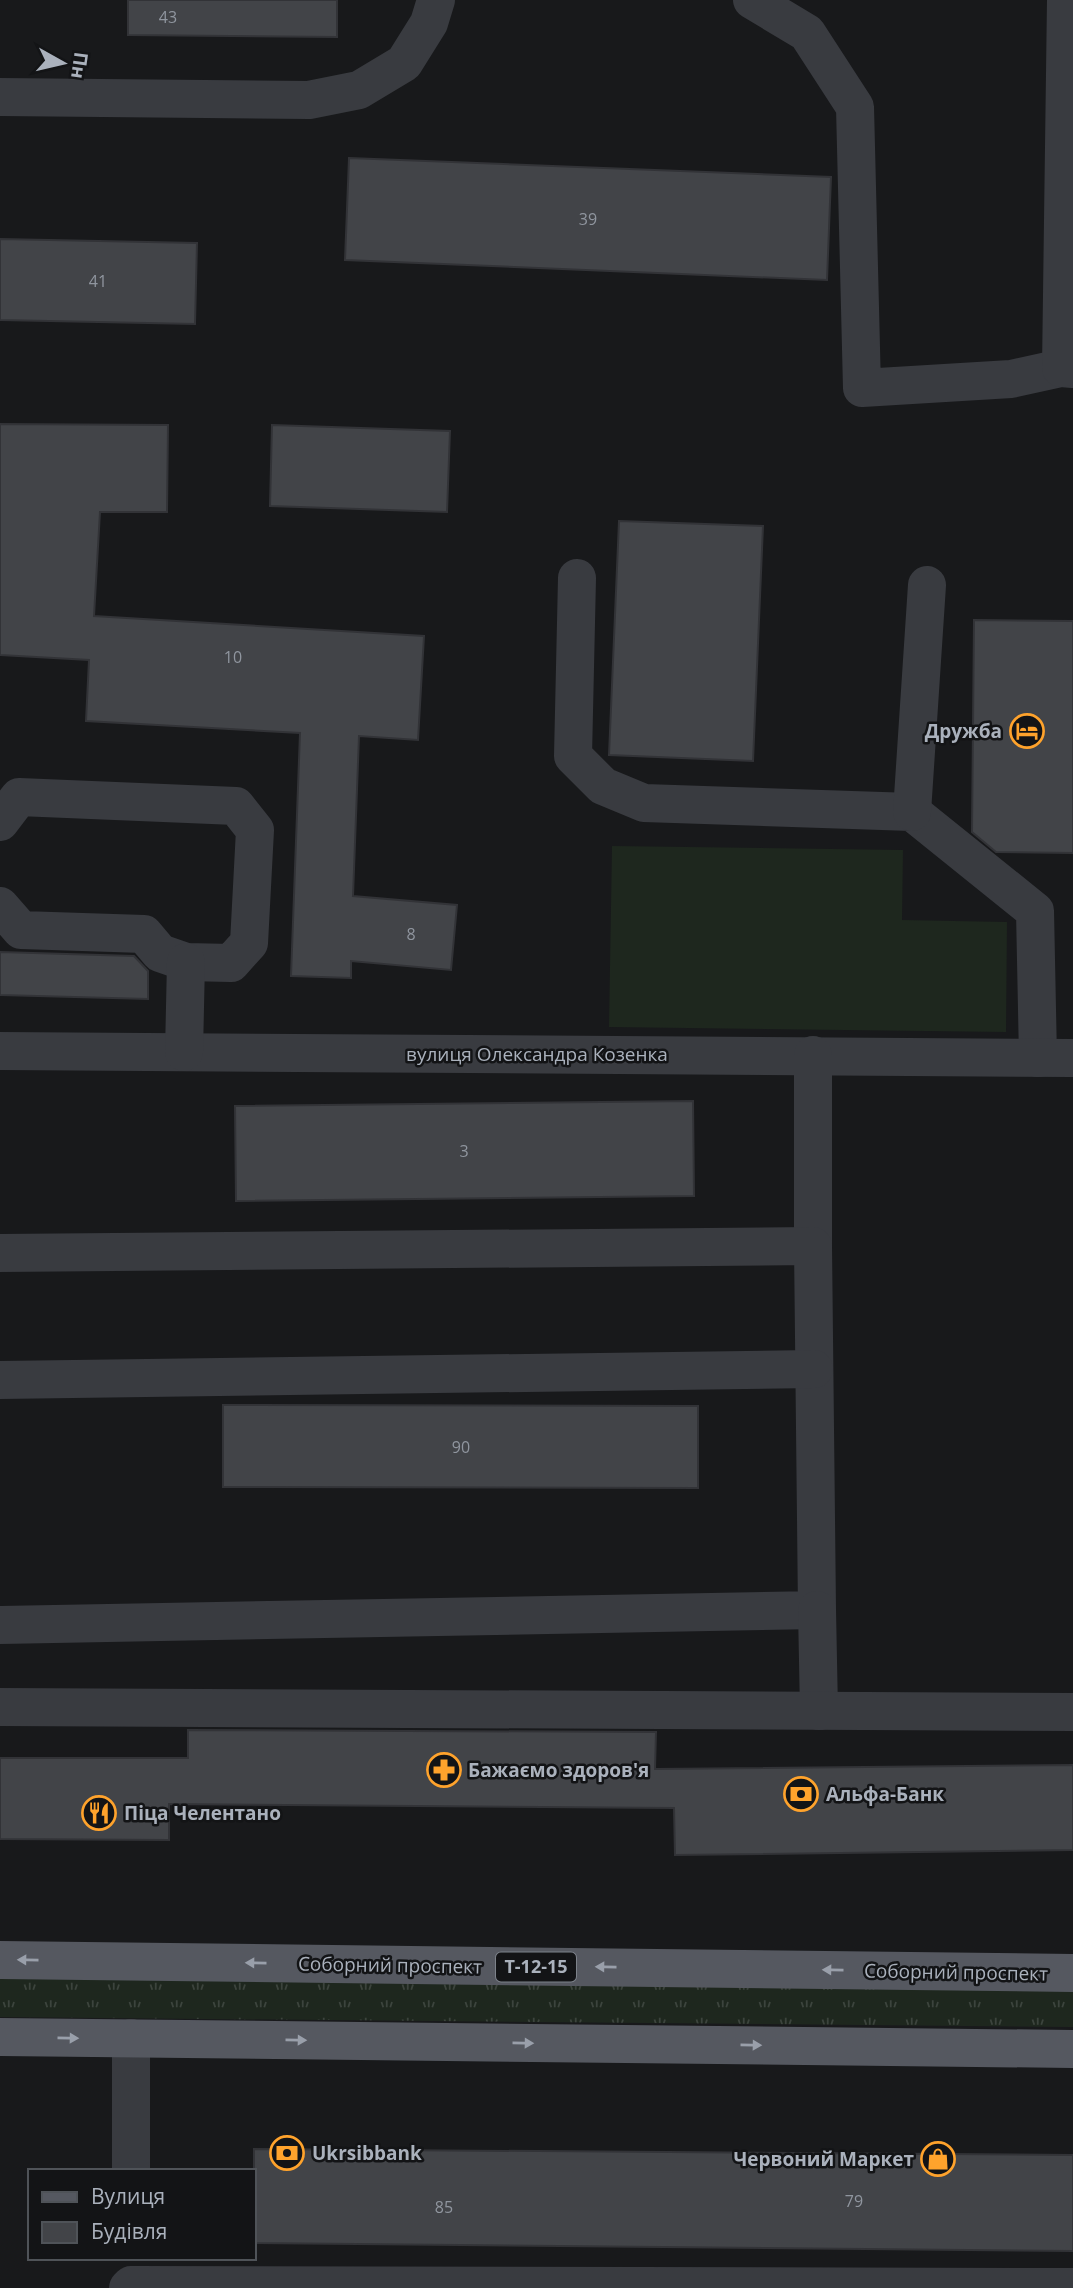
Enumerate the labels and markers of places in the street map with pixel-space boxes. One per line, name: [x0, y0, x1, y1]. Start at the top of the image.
hotel icon: Дружба: [1008, 712, 1046, 750]
place label: Дружба: [925, 718, 1002, 744]
pharmacy icon: Бажаємо здоров'я: [425, 1751, 463, 1789]
place label: Бажаємо здоров'я: [468, 1757, 649, 1783]
bank icon: Альфа-Банк: [782, 1775, 820, 1813]
place label: Альфа-Банк: [826, 1781, 944, 1807]
restaurant icon: Піца Челентано: [80, 1794, 118, 1832]
place label: Піца Челентано: [124, 1800, 281, 1826]
bank icon: Ukrsibbank: [268, 2134, 306, 2172]
place label: Ukrsibbank: [312, 2140, 422, 2166]
shop icon: Червоний Маркет: [919, 2140, 957, 2178]
place label: Червоний Маркет: [733, 2146, 914, 2172]

